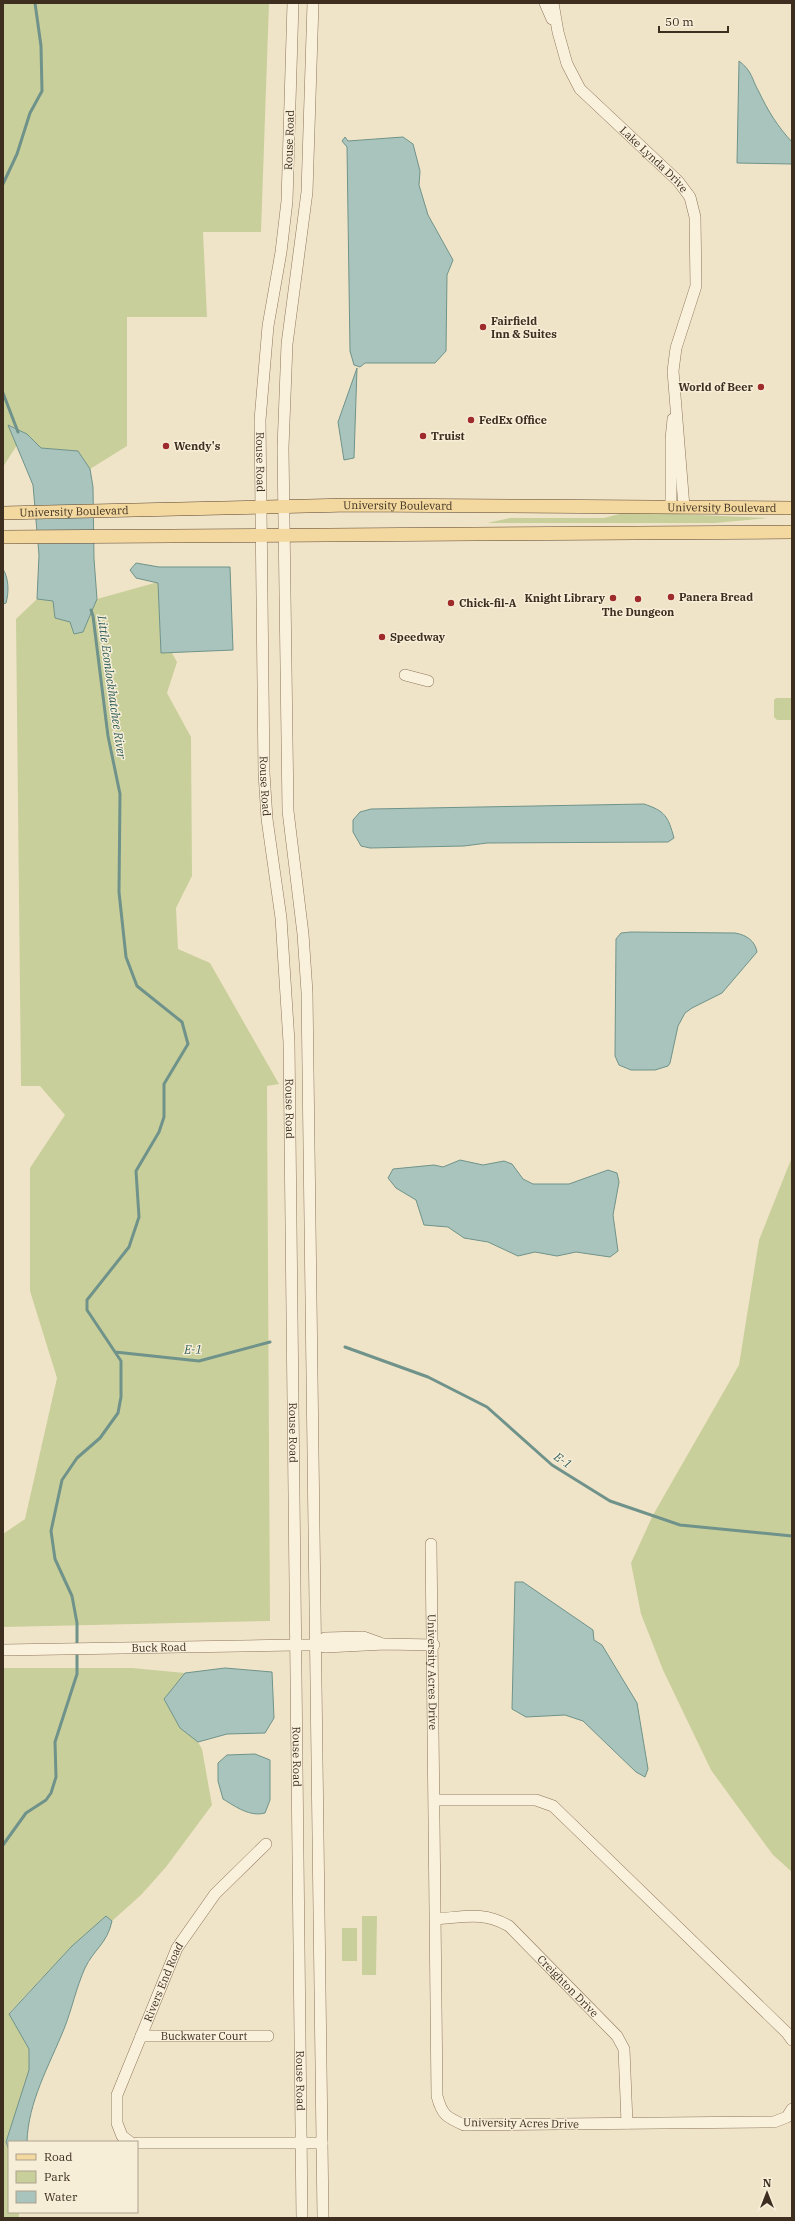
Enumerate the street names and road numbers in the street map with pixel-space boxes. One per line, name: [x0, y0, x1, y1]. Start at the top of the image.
street label: Rouse Road: [281, 109, 297, 170]
street label: Lake Lynda Drive: [617, 123, 691, 195]
street label: Rouse Road: [253, 432, 268, 493]
street label: University Boulevard: [343, 498, 453, 513]
street label: University Boulevard: [667, 500, 777, 515]
street label: University Boulevard: [19, 503, 129, 520]
street label: Rouse Road: [257, 756, 274, 817]
street label: Rouse Road: [282, 1078, 297, 1139]
street label: Rouse Road: [286, 1402, 301, 1463]
street label: University Acres Drive: [425, 1614, 440, 1730]
street label: Buck Road: [131, 1640, 187, 1655]
street label: Rouse Road: [290, 1726, 304, 1787]
street label: Rivers End Road: [141, 1939, 186, 2024]
street label: Creighton Drive: [534, 1952, 602, 2020]
street label: Buckwater Court: [161, 2029, 247, 2043]
street label: Rouse Road: [293, 2050, 308, 2111]
street label: University Acres Drive: [463, 2115, 579, 2131]

